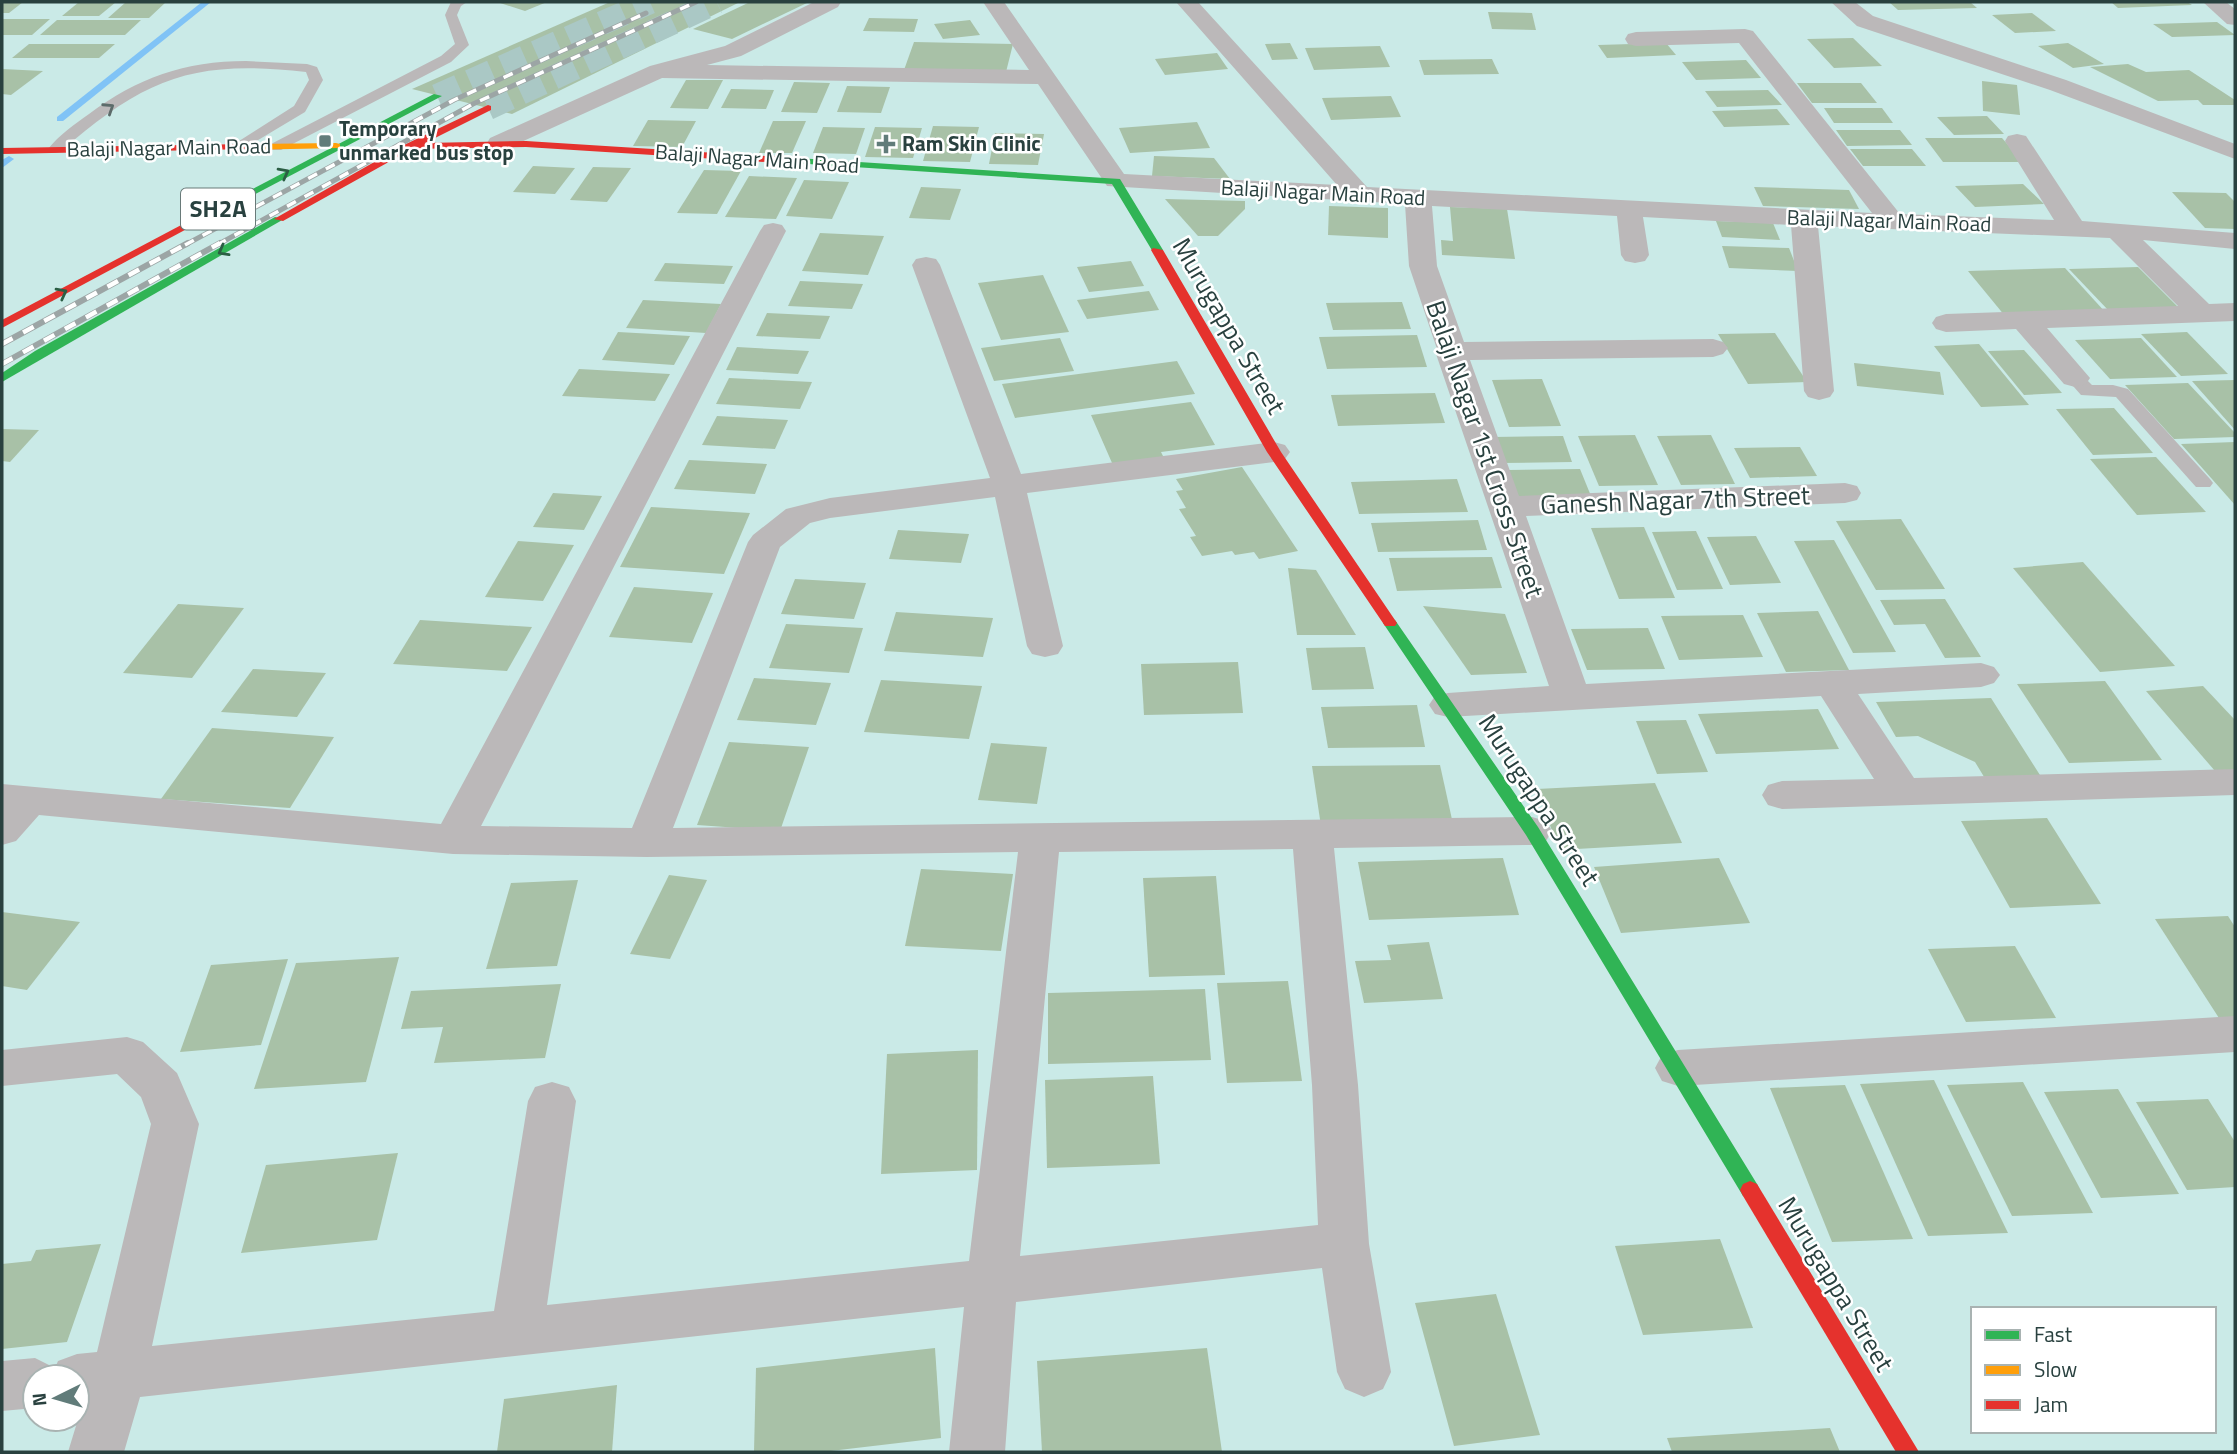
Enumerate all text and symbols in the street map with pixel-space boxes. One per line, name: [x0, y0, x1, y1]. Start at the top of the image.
one-way arrow: [101, 103, 114, 116]
place label: Temporary unmarked bus stop: [339, 112, 514, 168]
place label: Ram Skin Clinic: [902, 127, 1041, 159]
street label: Balaji Nagar Main Road: [66, 129, 272, 165]
marker: Temporary unmarked bus stop: [317, 133, 333, 149]
marker: Ram Skin Clinic: [876, 134, 896, 154]
street label: Balaji Nagar Main Road: [654, 135, 860, 181]
one-way arrow: [277, 168, 289, 182]
street label: Balaji Nagar Main Road: [1220, 171, 1426, 213]
road number: SH2A: [181, 188, 255, 230]
street label: Balaji Nagar Main Road: [1786, 200, 1992, 240]
street label: Murugappa Street: [1163, 230, 1296, 421]
one-way arrow: [217, 243, 230, 256]
one-way arrow: [55, 288, 67, 301]
street label: Balaji Nagar 1st Cross Street: [1416, 295, 1555, 603]
street label: Ganesh Nagar 7th Street: [1539, 475, 1811, 524]
street label: Murugappa Street: [1469, 706, 1610, 893]
street label: Murugappa Street: [1769, 1189, 1904, 1379]
legend: [1971, 1307, 2216, 1433]
text: Fast: [2034, 1318, 2073, 1350]
text: Slow: [2034, 1353, 2077, 1385]
north arrow: [21, 1363, 91, 1433]
text: Jam: [2034, 1388, 2068, 1420]
text: N: [24, 1392, 54, 1407]

